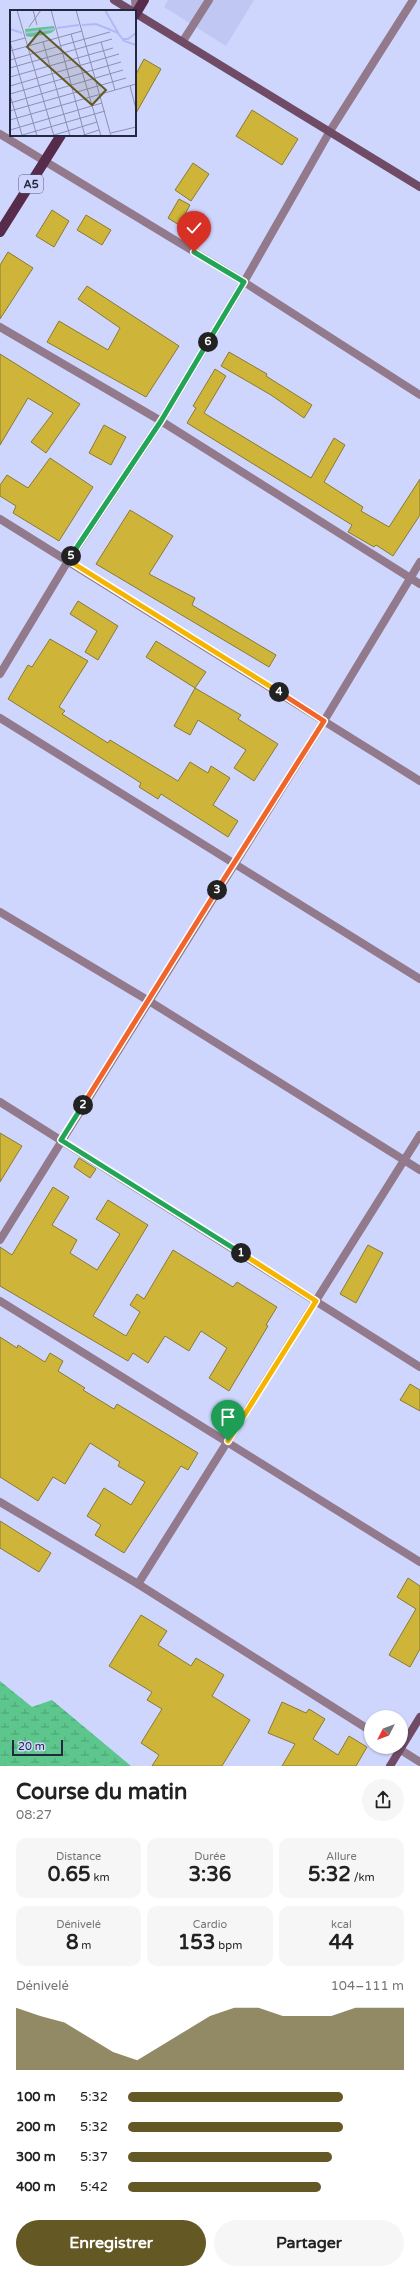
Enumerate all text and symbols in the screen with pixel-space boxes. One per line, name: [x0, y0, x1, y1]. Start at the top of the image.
inset map: [10, 10, 136, 136]
road number: A5: [19, 175, 43, 193]
pin: [177, 211, 211, 252]
icon: check: [183, 217, 205, 239]
pin: 6: [198, 332, 218, 352]
text: 6: [205, 335, 211, 348]
pin: 5: [61, 546, 81, 566]
text: 5: [68, 549, 74, 562]
pin: 4: [269, 682, 289, 702]
text: 4: [276, 685, 282, 698]
pin: 3: [207, 880, 227, 900]
text: 3: [214, 883, 220, 896]
pin: 2: [73, 1095, 93, 1115]
text: 2: [80, 1098, 86, 1111]
pin: 1: [231, 1243, 251, 1263]
text: 1: [238, 1246, 244, 1259]
pin: [211, 1400, 245, 1441]
icon: arrive: [217, 1406, 239, 1428]
north arrow: [364, 1710, 408, 1754]
map controls: [364, 1710, 408, 1754]
scale bar: [12, 1738, 63, 1757]
text: 20 m: [18, 1740, 45, 1753]
text: Course du matin: [16, 1779, 187, 1805]
button: share: [362, 1779, 404, 1821]
text: 08:27: [16, 1807, 52, 1823]
text: Distance: [56, 1850, 101, 1863]
text: Durée: [194, 1850, 226, 1863]
text: Allure: [326, 1850, 357, 1863]
text: 0.65: [48, 1863, 91, 1887]
text: 3:36: [189, 1863, 231, 1887]
text: 5:32: [308, 1863, 351, 1887]
text: km: [91, 1871, 110, 1884]
text: /km: [351, 1871, 375, 1884]
text: Dénivelé: [56, 1918, 101, 1931]
text: Cardio: [193, 1918, 227, 1931]
text: kcal: [331, 1918, 352, 1931]
text: 8: [66, 1931, 78, 1955]
text: 153: [178, 1931, 215, 1955]
text: 44: [329, 1931, 354, 1955]
text: m: [78, 1939, 91, 1952]
text: bpm: [215, 1939, 242, 1952]
text: Dénivelé: [16, 1978, 69, 1994]
text: 104–111 m: [331, 1978, 404, 1994]
text: 100 m: [16, 2089, 56, 2105]
text: 5:32: [80, 2089, 108, 2105]
text: 200 m: [16, 2119, 56, 2135]
text: 5:32: [80, 2119, 108, 2135]
text: 300 m: [16, 2149, 56, 2165]
text: 5:37: [80, 2149, 108, 2165]
text: 400 m: [16, 2179, 56, 2195]
text: 5:42: [80, 2179, 108, 2195]
button: Enregistrer: [16, 2220, 206, 2266]
button: Partager: [214, 2220, 404, 2266]

